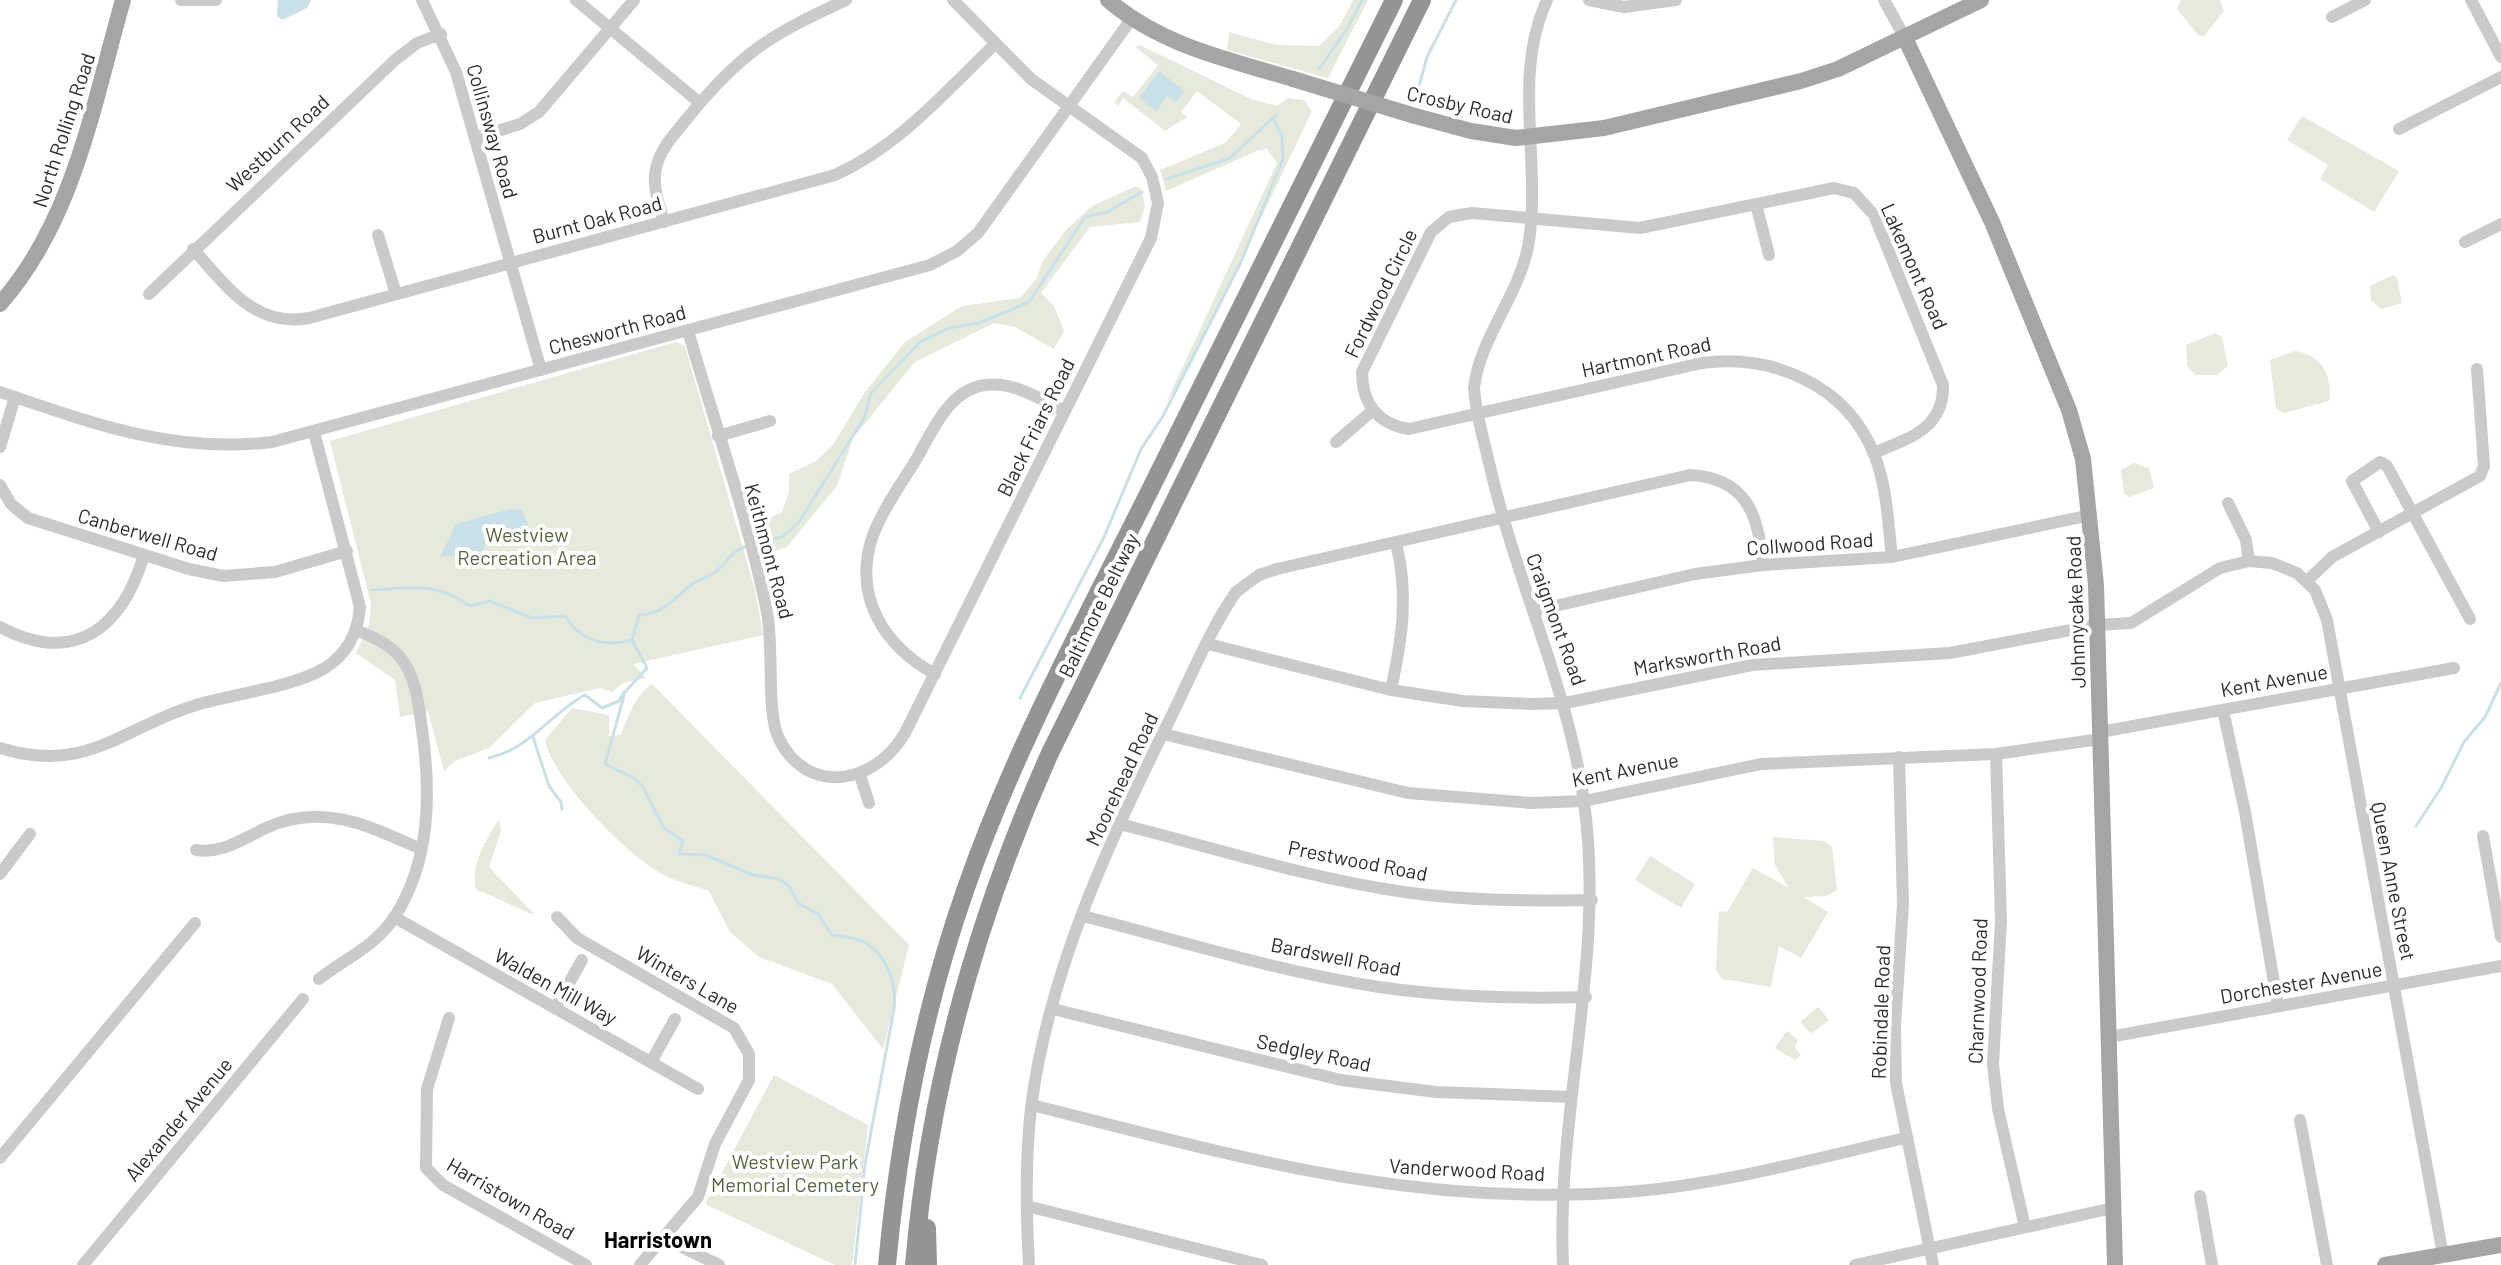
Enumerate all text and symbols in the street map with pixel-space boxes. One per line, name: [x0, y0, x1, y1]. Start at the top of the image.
street label: North Rolling Road: [27, 50, 99, 210]
street label: Collinsway Road: [462, 61, 524, 201]
street label: Crosby Road: [1405, 80, 1515, 128]
street label: Westburn Road: [221, 89, 333, 197]
street label: Burnt Oak Road: [530, 190, 664, 248]
street label: Lakemont Road: [1876, 199, 1954, 333]
street label: Fordwood Circle: [1338, 225, 1422, 361]
street label: Chesworth Road: [546, 299, 688, 359]
street label: Hartmont Road: [1579, 331, 1713, 381]
street label: Black Friars Road: [991, 354, 1079, 500]
street label: Keithmont Road: [740, 481, 800, 621]
street label: Canberwell Road: [75, 503, 221, 565]
park label: Westview Recreation Area: [457, 522, 597, 569]
street label: Collwood Road: [1746, 527, 1874, 559]
street label: Baltimore Beltway: [1053, 529, 1143, 681]
street label: Johnnycake Road: [2060, 535, 2090, 689]
street label: Craigmont Road: [1522, 550, 1592, 688]
street label: Marksworth Road: [1631, 630, 1783, 680]
street label: Kent Avenue: [2219, 659, 2329, 701]
street label: Moorehead Road: [1080, 708, 1162, 850]
street label: Kent Avenue: [1570, 747, 1680, 791]
street label: Queen Anne Street: [2367, 800, 2421, 962]
street label: Prestwood Road: [1286, 835, 1430, 885]
street label: Charnwood Road: [1962, 918, 1992, 1064]
street label: Bardswell Road: [1269, 932, 1403, 980]
street label: Winters Lane: [632, 940, 744, 1018]
street label: Walden Mill Way: [491, 942, 621, 1030]
street label: Robindale Road: [1866, 944, 1894, 1080]
street label: Dorchester Avenue: [2218, 956, 2384, 1008]
street label: Sedgley Road: [1255, 1028, 1373, 1076]
street label: Alexander Avenue: [119, 1052, 237, 1186]
park label: Westview Park Memorial Cemetery: [711, 1149, 879, 1196]
street label: Harristown Road: [443, 1152, 579, 1244]
street label: Vanderwood Road: [1388, 1153, 1546, 1185]
district label: Harristown: [604, 1226, 712, 1252]

